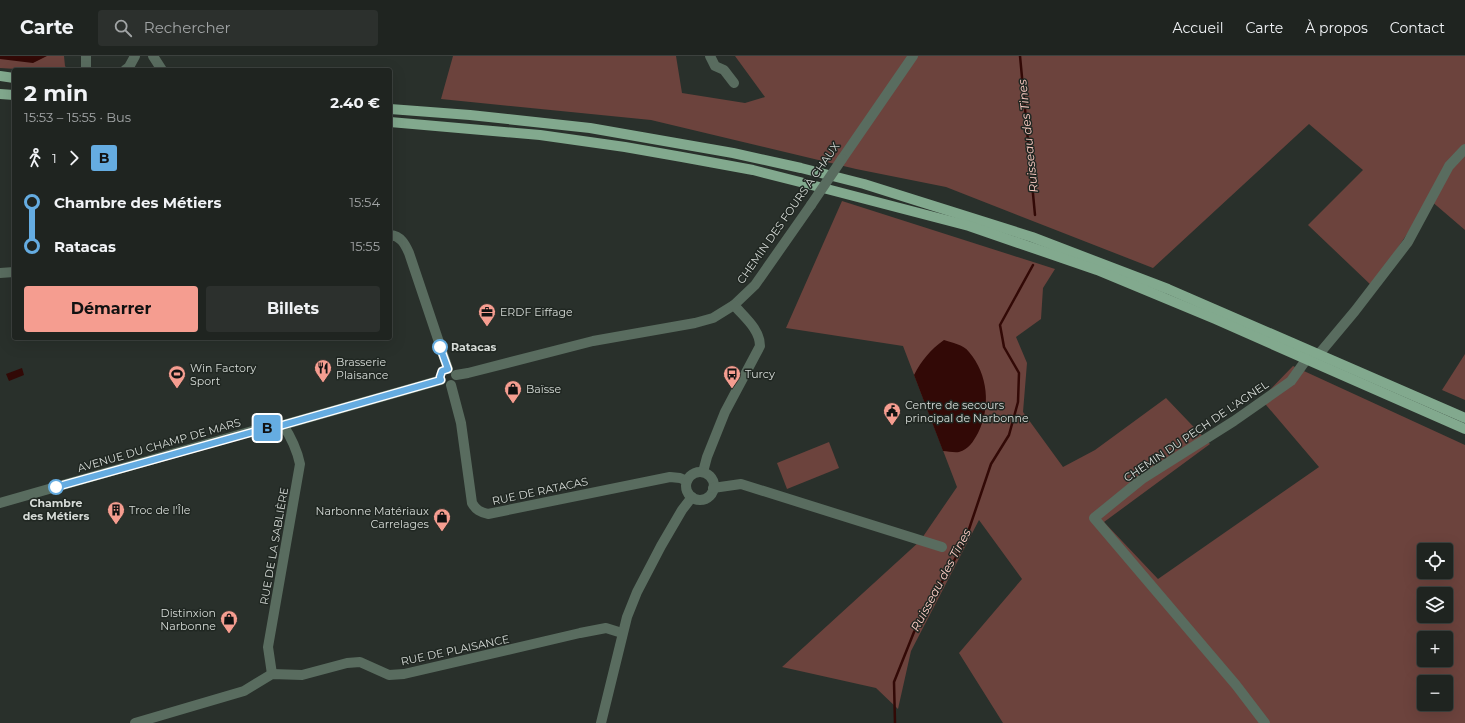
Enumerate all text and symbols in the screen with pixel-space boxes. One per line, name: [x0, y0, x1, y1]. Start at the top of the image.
search box: [98, 10, 378, 46]
text: Carte: [20, 16, 74, 39]
icon: search: [112, 17, 134, 39]
text: Rechercher: [144, 18, 231, 37]
text: Accueil: [1173, 19, 1224, 37]
text: Carte: [1246, 19, 1283, 37]
text: À propos: [1305, 19, 1368, 37]
text: Contact: [1390, 19, 1445, 37]
water label: Ruisseau des Tines: [1014, 78, 1041, 194]
text: 2 min: [24, 80, 88, 107]
text: 2.40 €: [330, 93, 380, 112]
text: 15:53 – 15:55 · Bus: [24, 109, 131, 125]
street label: CHEMIN DES FOURS À CHAUX: [734, 139, 843, 286]
icon: walk: [24, 147, 46, 169]
icon: forward: [63, 147, 85, 169]
text: B: [99, 149, 109, 167]
text: 1: [52, 150, 57, 166]
text: Chambre des Métiers: [54, 193, 221, 212]
text: 15:54: [349, 194, 380, 210]
text: Ratacas: [54, 237, 116, 256]
text: 15:55: [351, 238, 380, 254]
button: Démarrer: [24, 286, 198, 332]
button: Billets: [206, 286, 380, 332]
office icon: ERDF Eiffage: [477, 302, 497, 327]
place label: ERDF Eiffage: [500, 305, 573, 319]
marker: Ratacas: [432, 339, 448, 355]
place label: Ratacas: [451, 340, 497, 354]
place label: Brasserie Plaisance: [336, 355, 389, 382]
restaurant icon: Brasserie Plaisance: [313, 358, 333, 383]
place label: Win Factory Sport: [190, 361, 256, 388]
sports icon: Win Factory Sport: [167, 364, 187, 389]
bus stop icon: Turcy: [722, 364, 742, 389]
place label: Turcy: [745, 367, 775, 381]
street label: CHEMIN DU PECH DE L'AGNEL: [1121, 377, 1272, 485]
shop icon: Baïsse: [503, 379, 523, 404]
place label: Baïsse: [526, 382, 561, 396]
place label: Centre de secours principal de Narbonne: [905, 398, 1029, 425]
public building icon: Centre de secours principal de Narbonne: [882, 401, 902, 426]
street label: AVENUE DU CHAMP DE MARS: [76, 415, 243, 475]
line badge: B: [254, 415, 280, 441]
text: B: [262, 419, 272, 437]
street label: RUE DE RATACAS: [491, 474, 589, 508]
marker: Chambre des Métiers: [48, 479, 64, 495]
street label: RUE DE LA SABLIÈRE: [257, 486, 291, 606]
place label: Chambre des Métiers: [23, 496, 89, 523]
building icon: Troc de l'Île: [106, 500, 126, 525]
place label: Troc de l'Île: [129, 503, 191, 517]
place label: Narbonne Matériaux Carrelages: [316, 504, 430, 531]
shop icon: Narbonne Matériaux Carrelages: [432, 507, 452, 532]
water label: Ruisseau des Tines: [907, 526, 974, 634]
map controls: [1417, 543, 1453, 711]
button: locate: [1417, 543, 1453, 579]
button: layers: [1417, 587, 1453, 623]
place label: Distinxion Narbonne: [160, 606, 216, 633]
shop icon: Distinxion Narbonne: [219, 609, 239, 634]
button: +: [1417, 631, 1453, 667]
street label: RUE DE PLAISANCE: [400, 632, 510, 668]
button: −: [1417, 675, 1453, 711]

